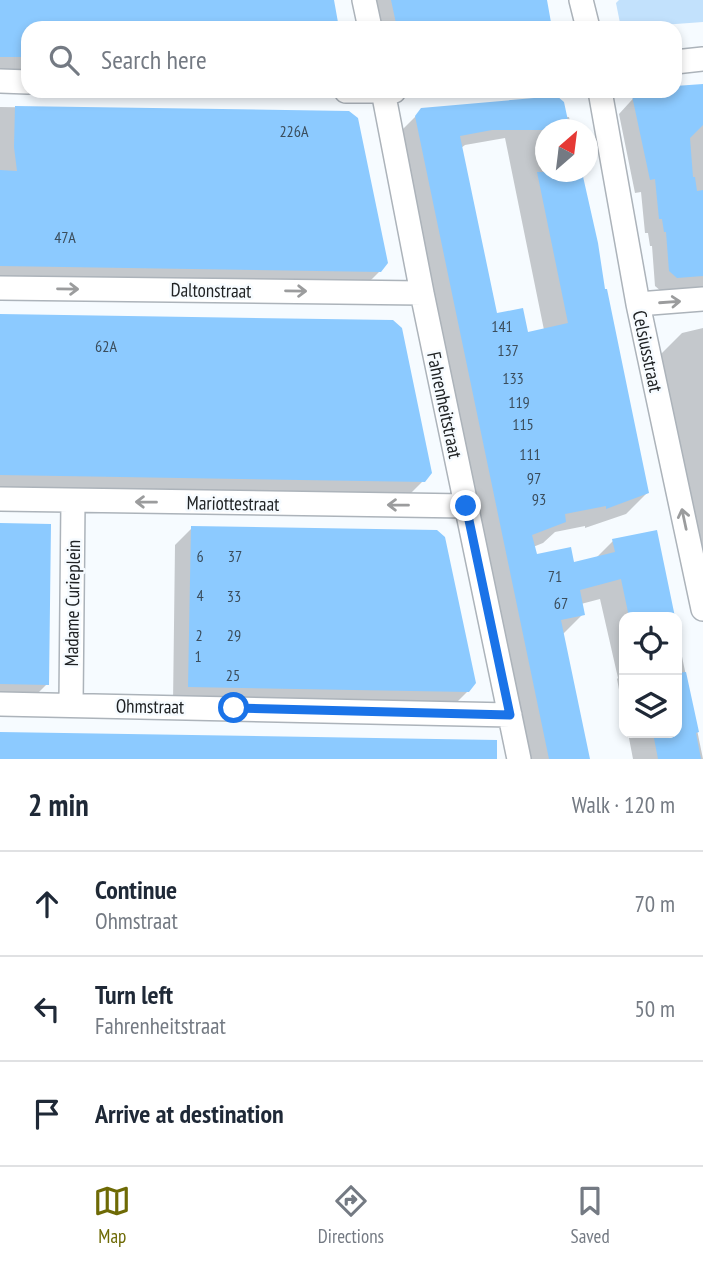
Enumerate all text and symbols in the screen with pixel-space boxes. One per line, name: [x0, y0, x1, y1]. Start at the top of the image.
search box: [21, 21, 682, 98]
icon: search: [45, 41, 83, 79]
text: Search here: [101, 43, 207, 76]
north arrow: [535, 119, 598, 182]
house number: 226A: [279, 121, 309, 141]
house number: 47A: [54, 227, 76, 247]
street label: Daltonstraat: [170, 277, 252, 303]
one-way arrow: [56, 282, 79, 296]
one-way arrow: [284, 284, 307, 298]
one-way arrow: [659, 295, 681, 308]
street label: Celsiusstraat: [628, 308, 669, 395]
house number: 141: [491, 316, 513, 336]
house number: 62A: [95, 336, 117, 356]
house number: 137: [497, 340, 519, 360]
street label: Fahrenheitstraat: [422, 350, 468, 461]
house number: 133: [502, 368, 524, 388]
house number: 119: [508, 392, 530, 412]
house number: 115: [512, 414, 534, 434]
house number: 111: [519, 444, 541, 464]
house number: 97: [527, 468, 541, 488]
house number: 93: [532, 489, 546, 509]
street label: Mariottestraat: [186, 490, 280, 516]
route end: [450, 490, 481, 521]
one-way arrow: [135, 495, 158, 509]
one-way arrow: [387, 498, 410, 512]
one-way arrow: [676, 508, 690, 531]
street label: Madame Curieplein: [59, 539, 85, 667]
house number: 6: [196, 546, 204, 566]
house number: 37: [228, 546, 242, 566]
house number: 71: [548, 566, 562, 586]
house number: 4: [196, 585, 204, 605]
house number: 33: [227, 586, 241, 606]
house number: 67: [554, 593, 568, 613]
map controls: [619, 612, 682, 738]
button: locate: [619, 612, 682, 675]
house number: 2: [195, 625, 203, 645]
house number: 29: [227, 625, 241, 645]
house number: 1: [194, 646, 202, 666]
house number: 25: [226, 665, 240, 685]
button: layers: [619, 675, 682, 738]
route start: [218, 692, 249, 723]
street label: Ohmstraat: [116, 693, 185, 719]
text: 2 min: [28, 785, 89, 824]
text: Walk · 120 m: [572, 790, 675, 819]
text: Continue: [95, 873, 177, 906]
icon: ahead: [28, 885, 66, 923]
text: 70 m: [634, 889, 675, 918]
text: Ohmstraat: [95, 906, 178, 935]
text: Turn left: [95, 978, 173, 1011]
icon: left: [28, 990, 66, 1028]
text: 50 m: [634, 994, 675, 1023]
text: Fahrenheitstraat: [95, 1011, 226, 1040]
icon: arrive: [28, 1095, 66, 1133]
text: Arrive at destination: [95, 1097, 284, 1130]
tab: Map: [93, 1182, 131, 1248]
tab: Directions: [318, 1182, 384, 1248]
tab: Saved: [571, 1182, 610, 1248]

